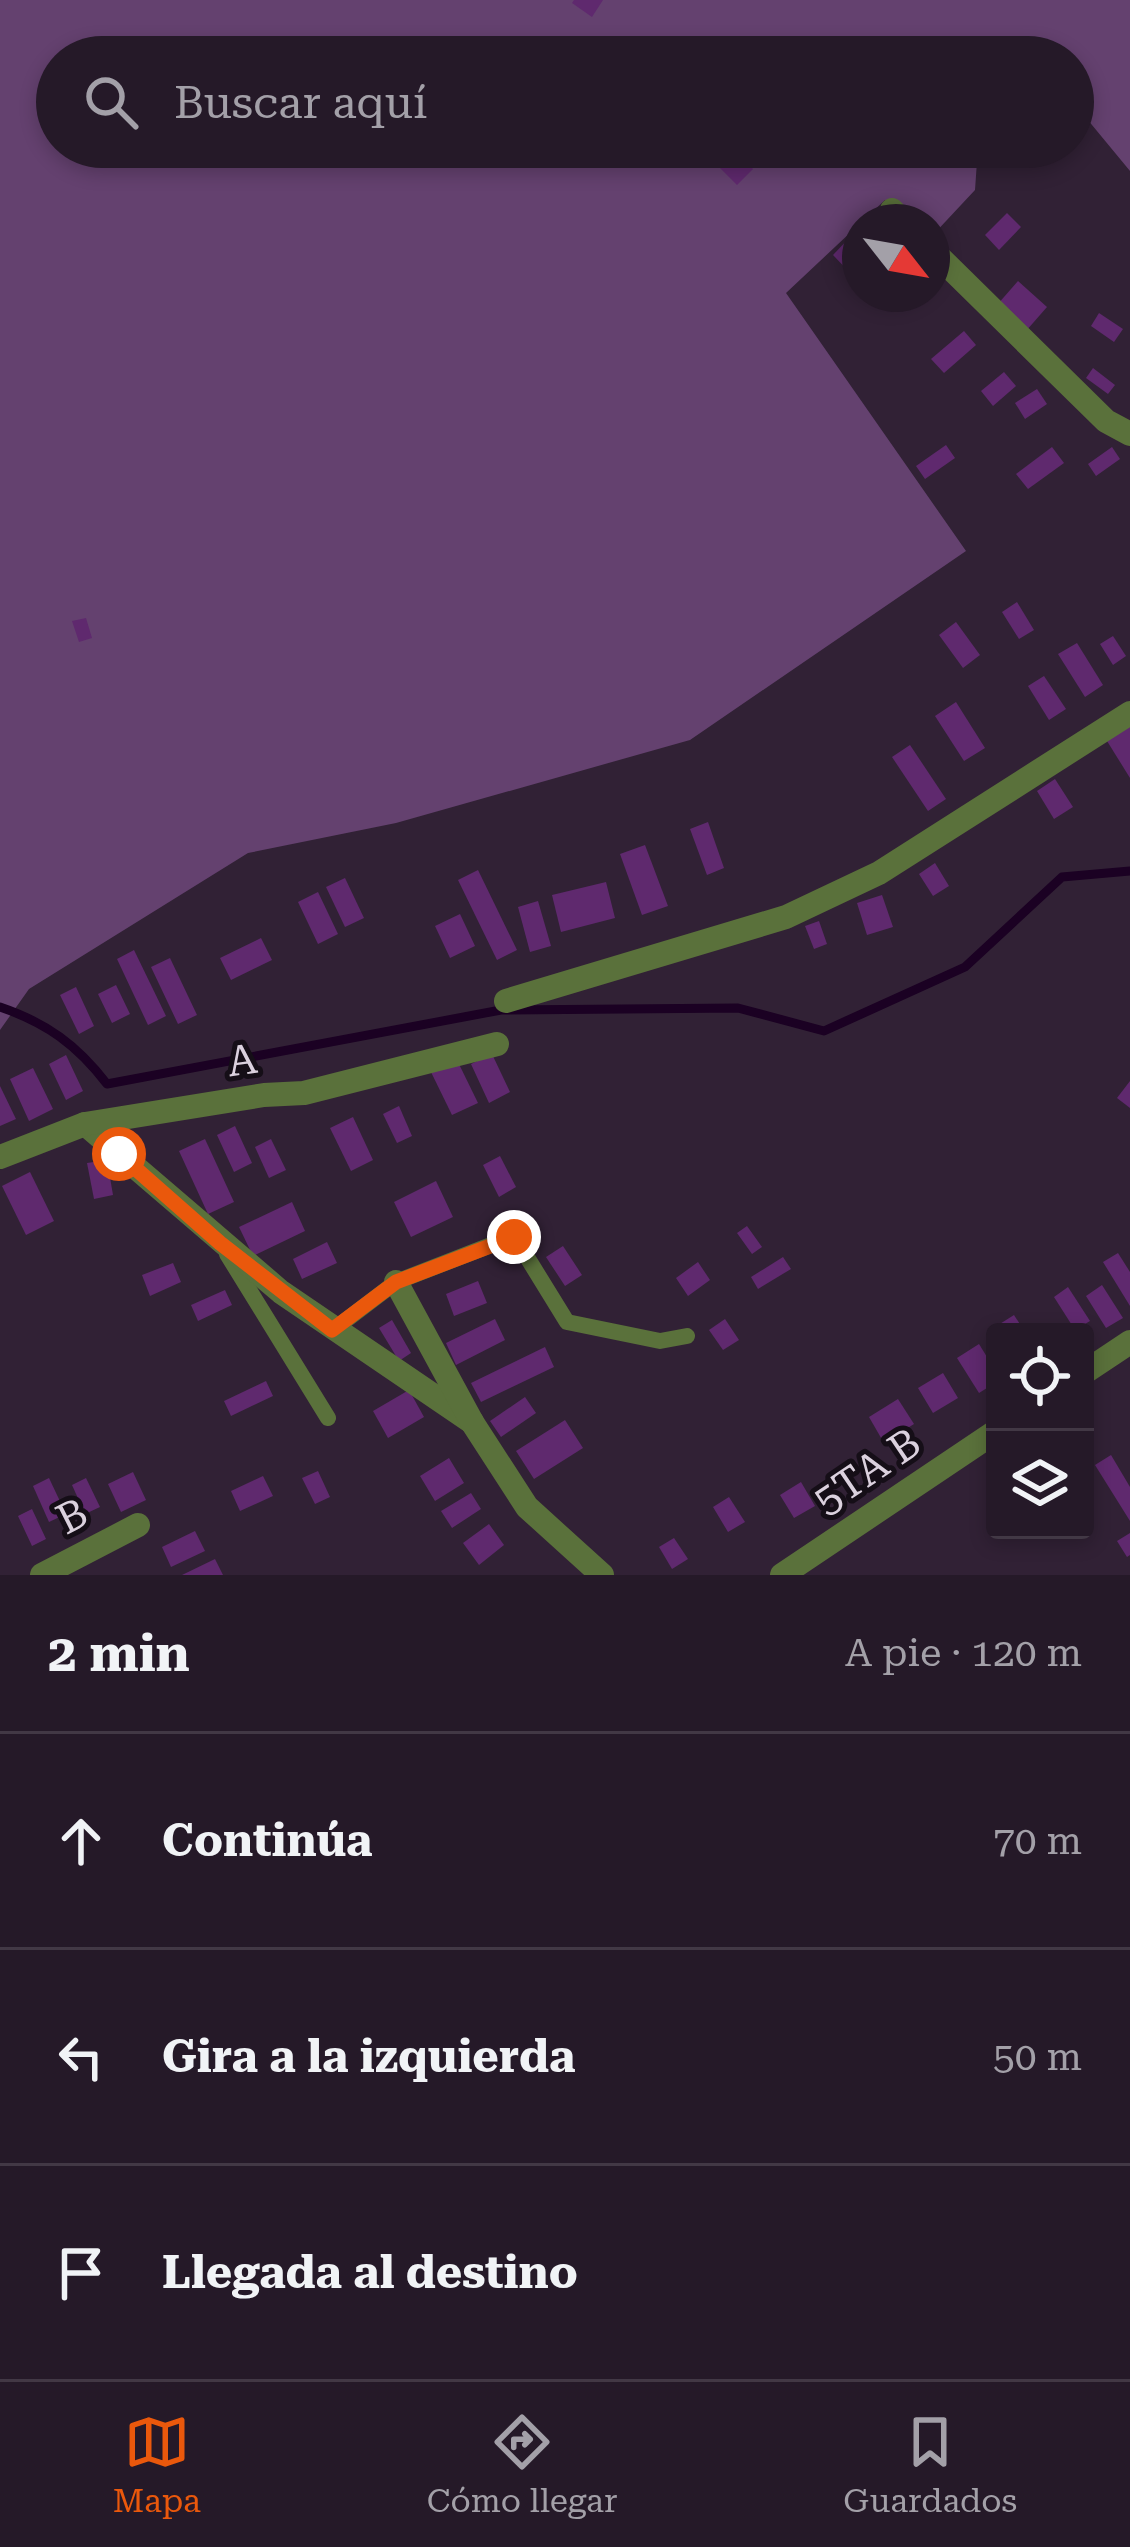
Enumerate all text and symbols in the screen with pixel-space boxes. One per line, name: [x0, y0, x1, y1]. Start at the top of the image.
search box: [36, 36, 1094, 168]
icon: search: [78, 69, 144, 135]
text: Buscar aquí: [174, 76, 427, 129]
north arrow: [842, 204, 950, 312]
street label: A: [224, 1034, 261, 1086]
route start: [92, 1127, 146, 1181]
route end: [487, 1210, 541, 1264]
map controls: [986, 1323, 1094, 1539]
button: locate: [986, 1323, 1094, 1431]
street label: 5TA B: [804, 1418, 930, 1524]
button: layers: [986, 1431, 1094, 1539]
street label: B: [48, 1488, 96, 1544]
text: 2 min: [48, 1624, 190, 1683]
text: A pie · 120 m: [845, 1630, 1082, 1676]
icon: ahead: [48, 1808, 114, 1874]
text: Continúa: [162, 1814, 373, 1867]
text: 70 m: [993, 1818, 1082, 1864]
icon: left: [48, 2024, 114, 2090]
text: Gira a la izquierda: [162, 2030, 575, 2083]
text: 50 m: [993, 2034, 1082, 2080]
icon: arrive: [48, 2240, 114, 2306]
text: Llegada al destino: [162, 2246, 578, 2299]
tab: Mapa: [113, 2409, 201, 2520]
tab: Cómo llegar: [427, 2409, 617, 2520]
tab: Guardados: [843, 2409, 1017, 2520]

